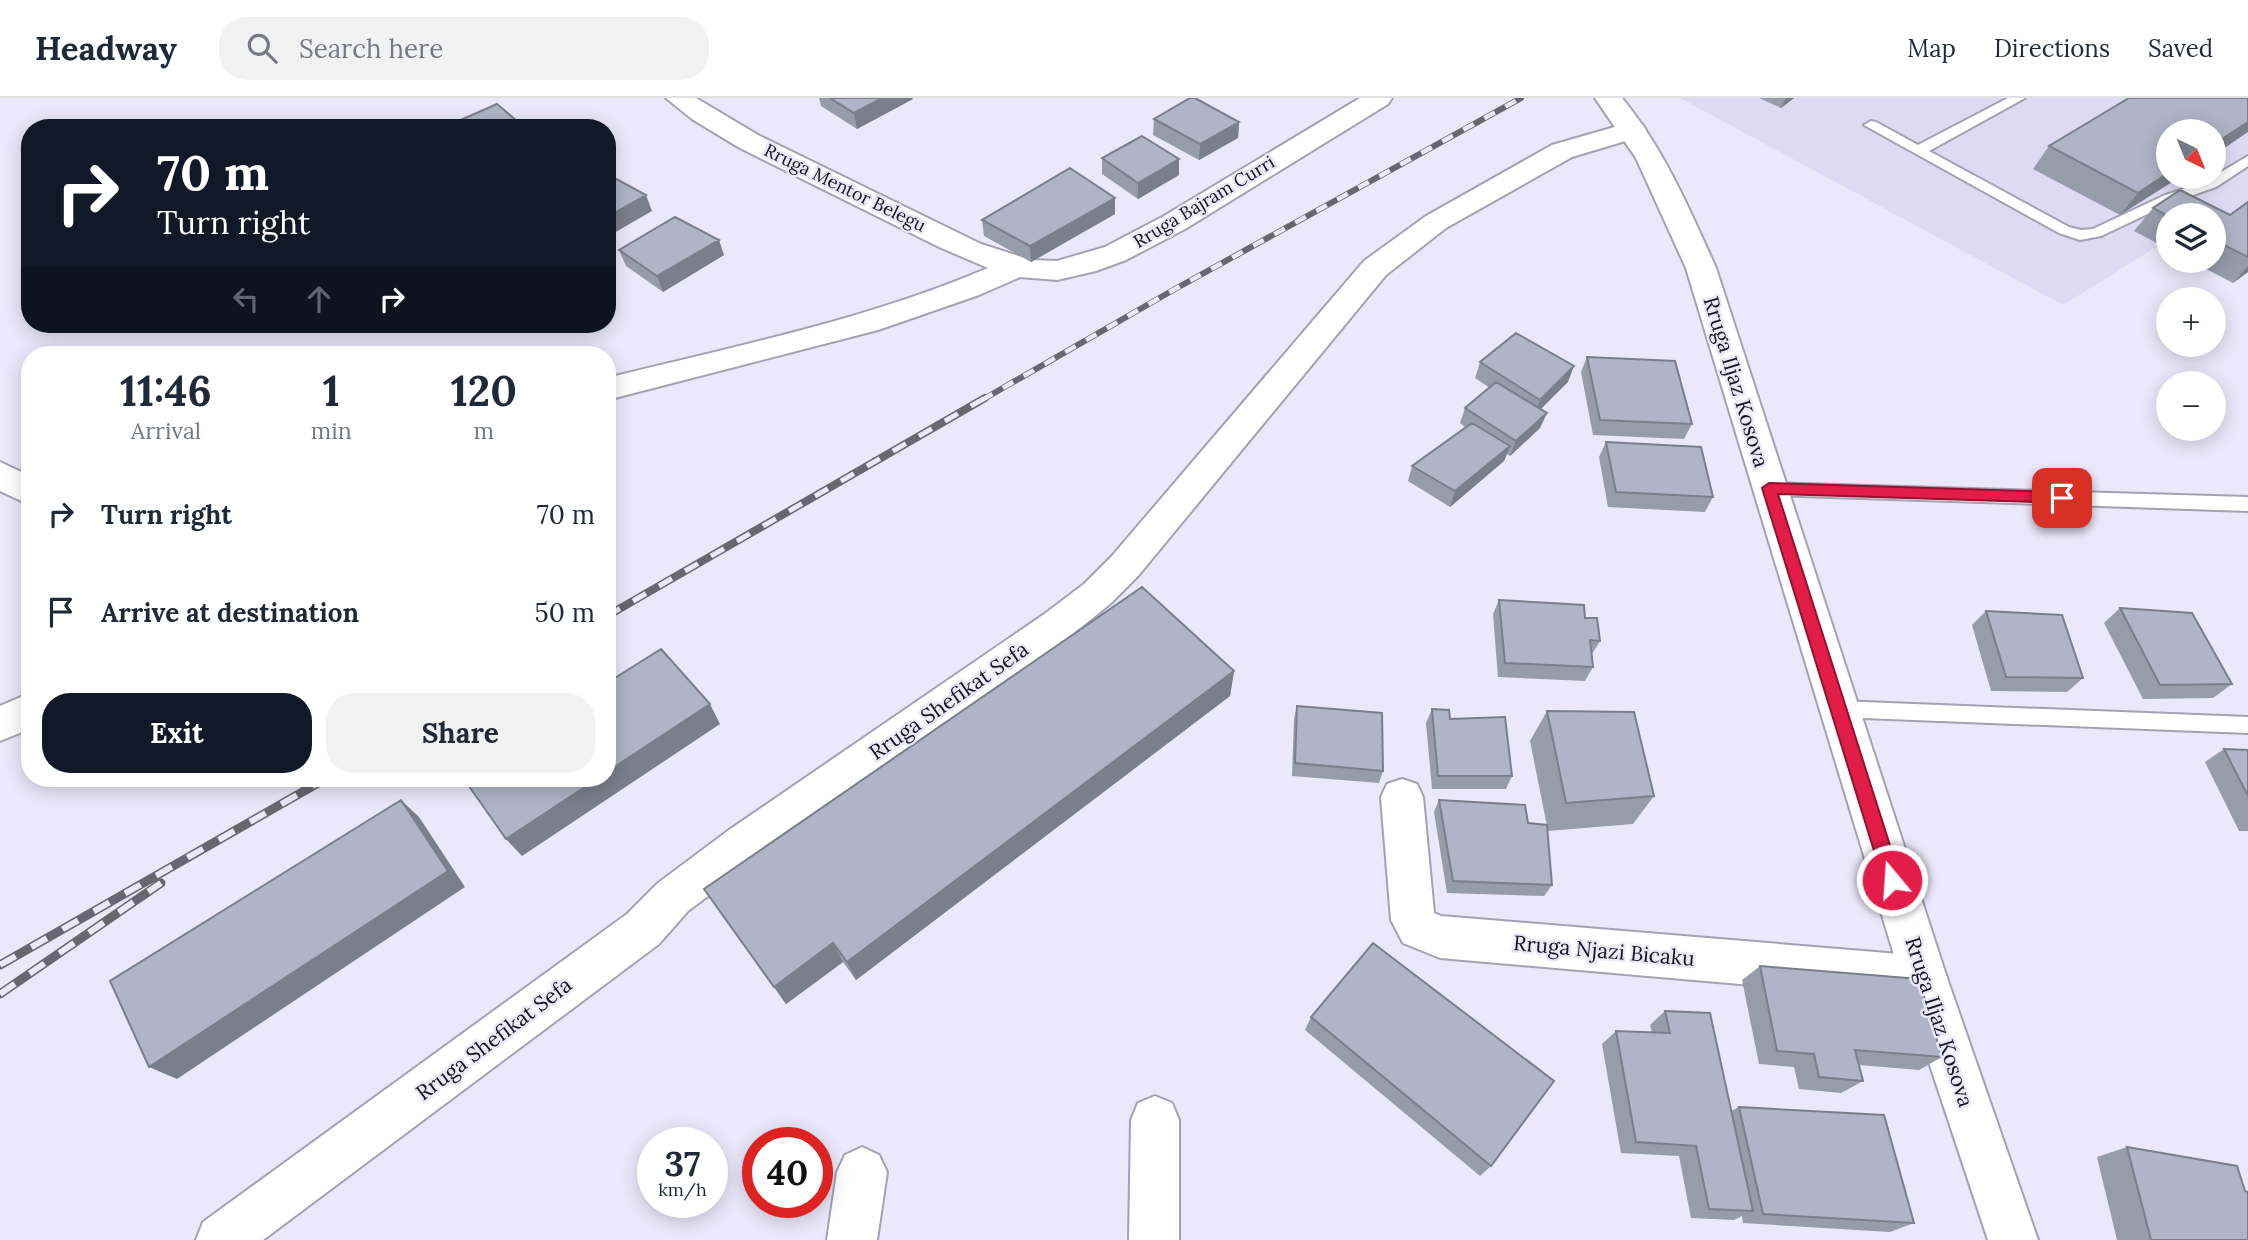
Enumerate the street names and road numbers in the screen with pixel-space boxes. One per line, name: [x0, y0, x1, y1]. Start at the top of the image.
street label: Rruga Mentor Belegu: [761, 138, 930, 237]
street label: Rruga Bajram Curri: [1129, 150, 1279, 253]
street label: Rruga Iljaz Kosova: [1698, 293, 1775, 471]
street label: Rruga Shefikat Sefa: [864, 635, 1034, 766]
street label: Rruga Njazi Bicaku: [1512, 929, 1696, 972]
street label: Rruga Iljaz Kosova: [1899, 933, 1980, 1111]
street label: Rruga Shefikat Sefa: [410, 971, 577, 1106]

